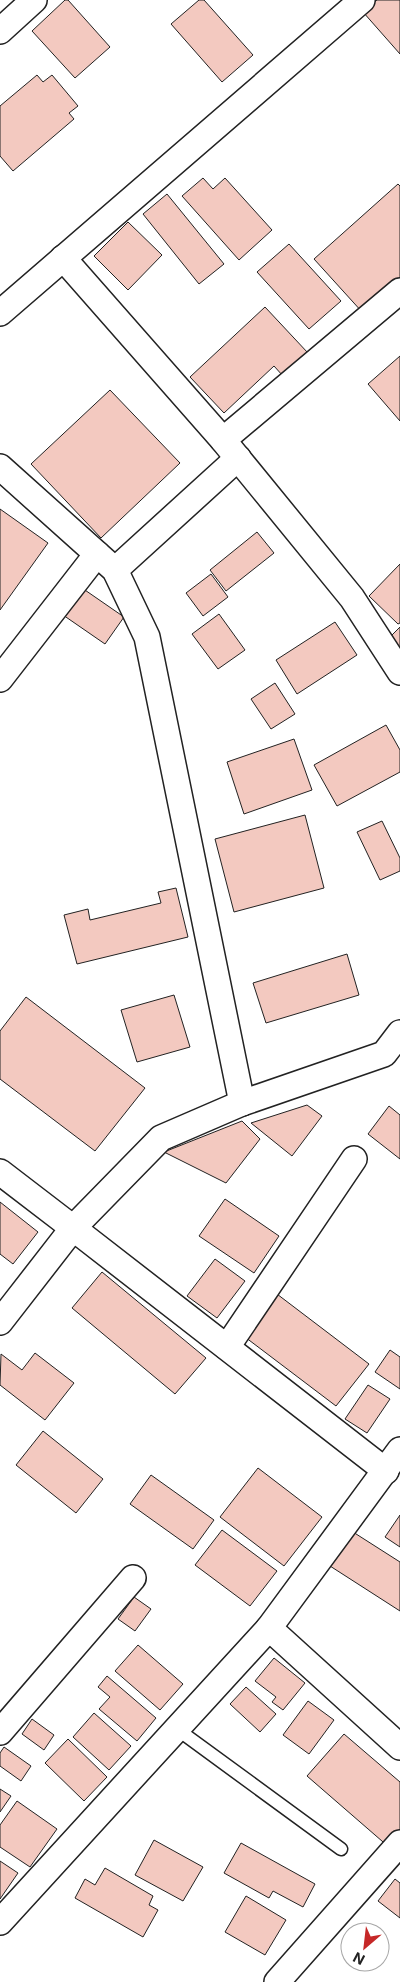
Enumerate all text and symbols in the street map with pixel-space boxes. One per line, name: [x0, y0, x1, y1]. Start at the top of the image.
north arrow: [340, 1922, 390, 1972]
text: N: [350, 1949, 367, 1969]

